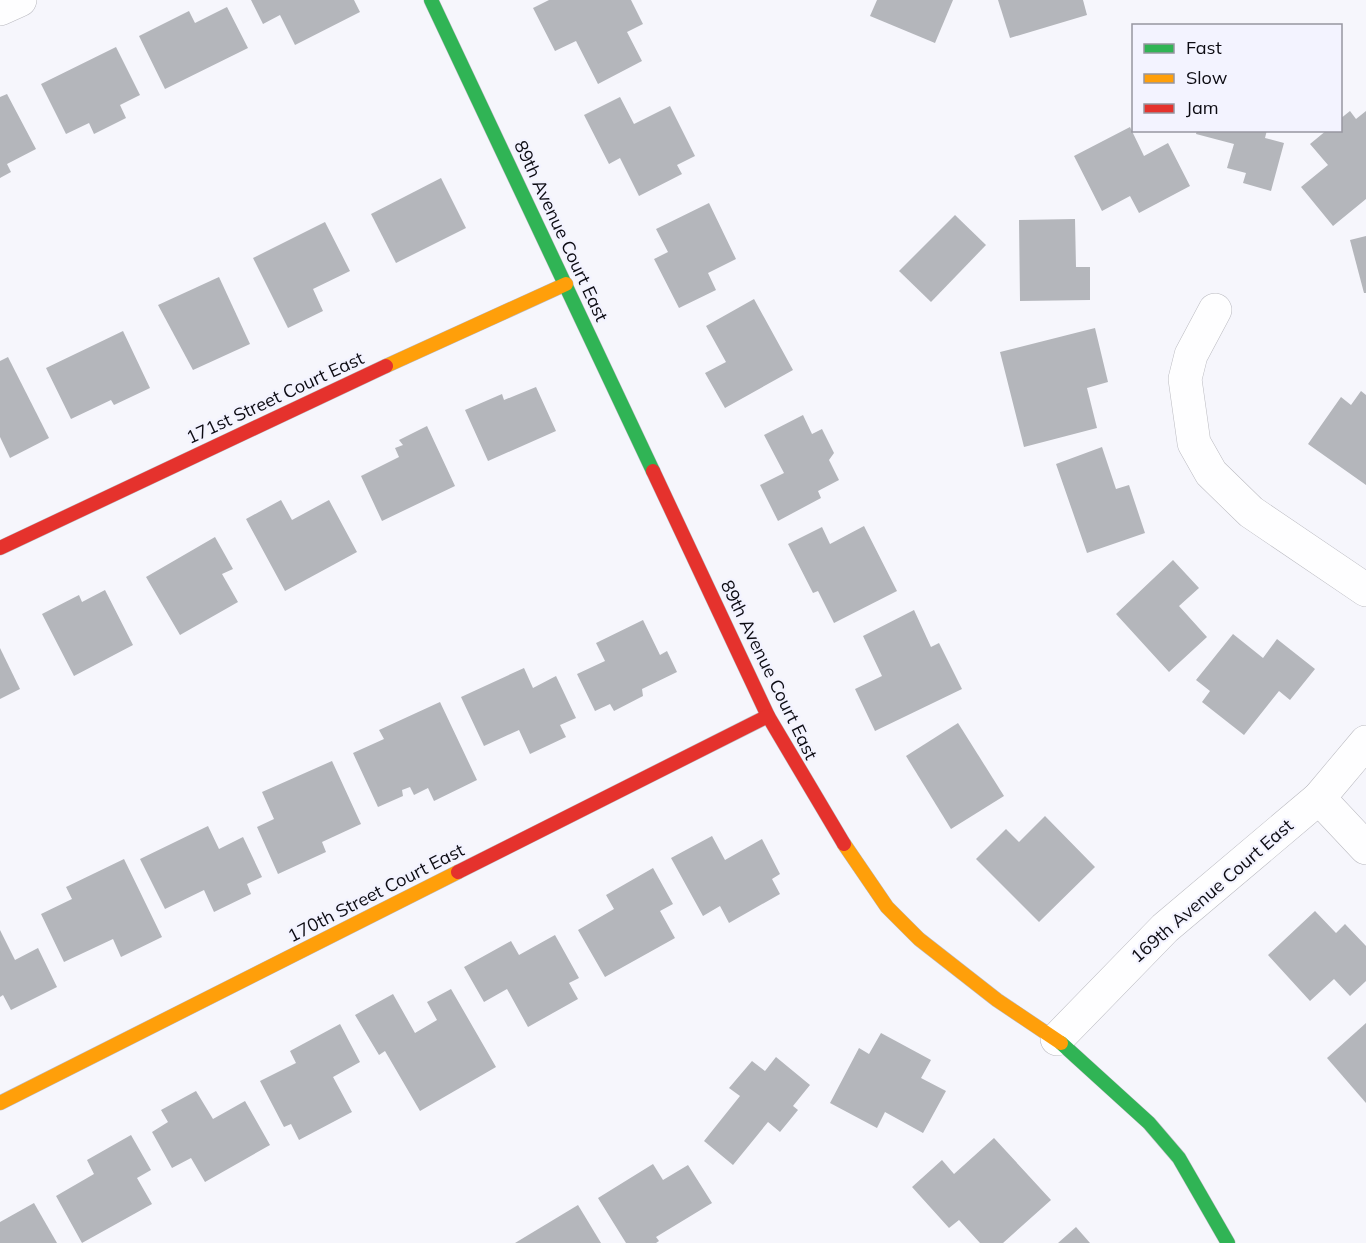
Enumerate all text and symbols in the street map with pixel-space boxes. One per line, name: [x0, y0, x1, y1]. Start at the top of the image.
legend: [1132, 24, 1342, 132]
text: Fast: [1186, 36, 1222, 59]
text: Slow: [1186, 66, 1228, 89]
text: Jam: [1186, 96, 1219, 119]
street label: 89th Avenue Court East: [509, 137, 614, 325]
street label: 171st Street Court East: [182, 346, 367, 449]
street label: 89th Avenue Court East: [716, 576, 823, 763]
street label: 169th Avenue Court East: [1126, 814, 1298, 968]
street label: 170th Street Court East: [284, 838, 468, 947]

